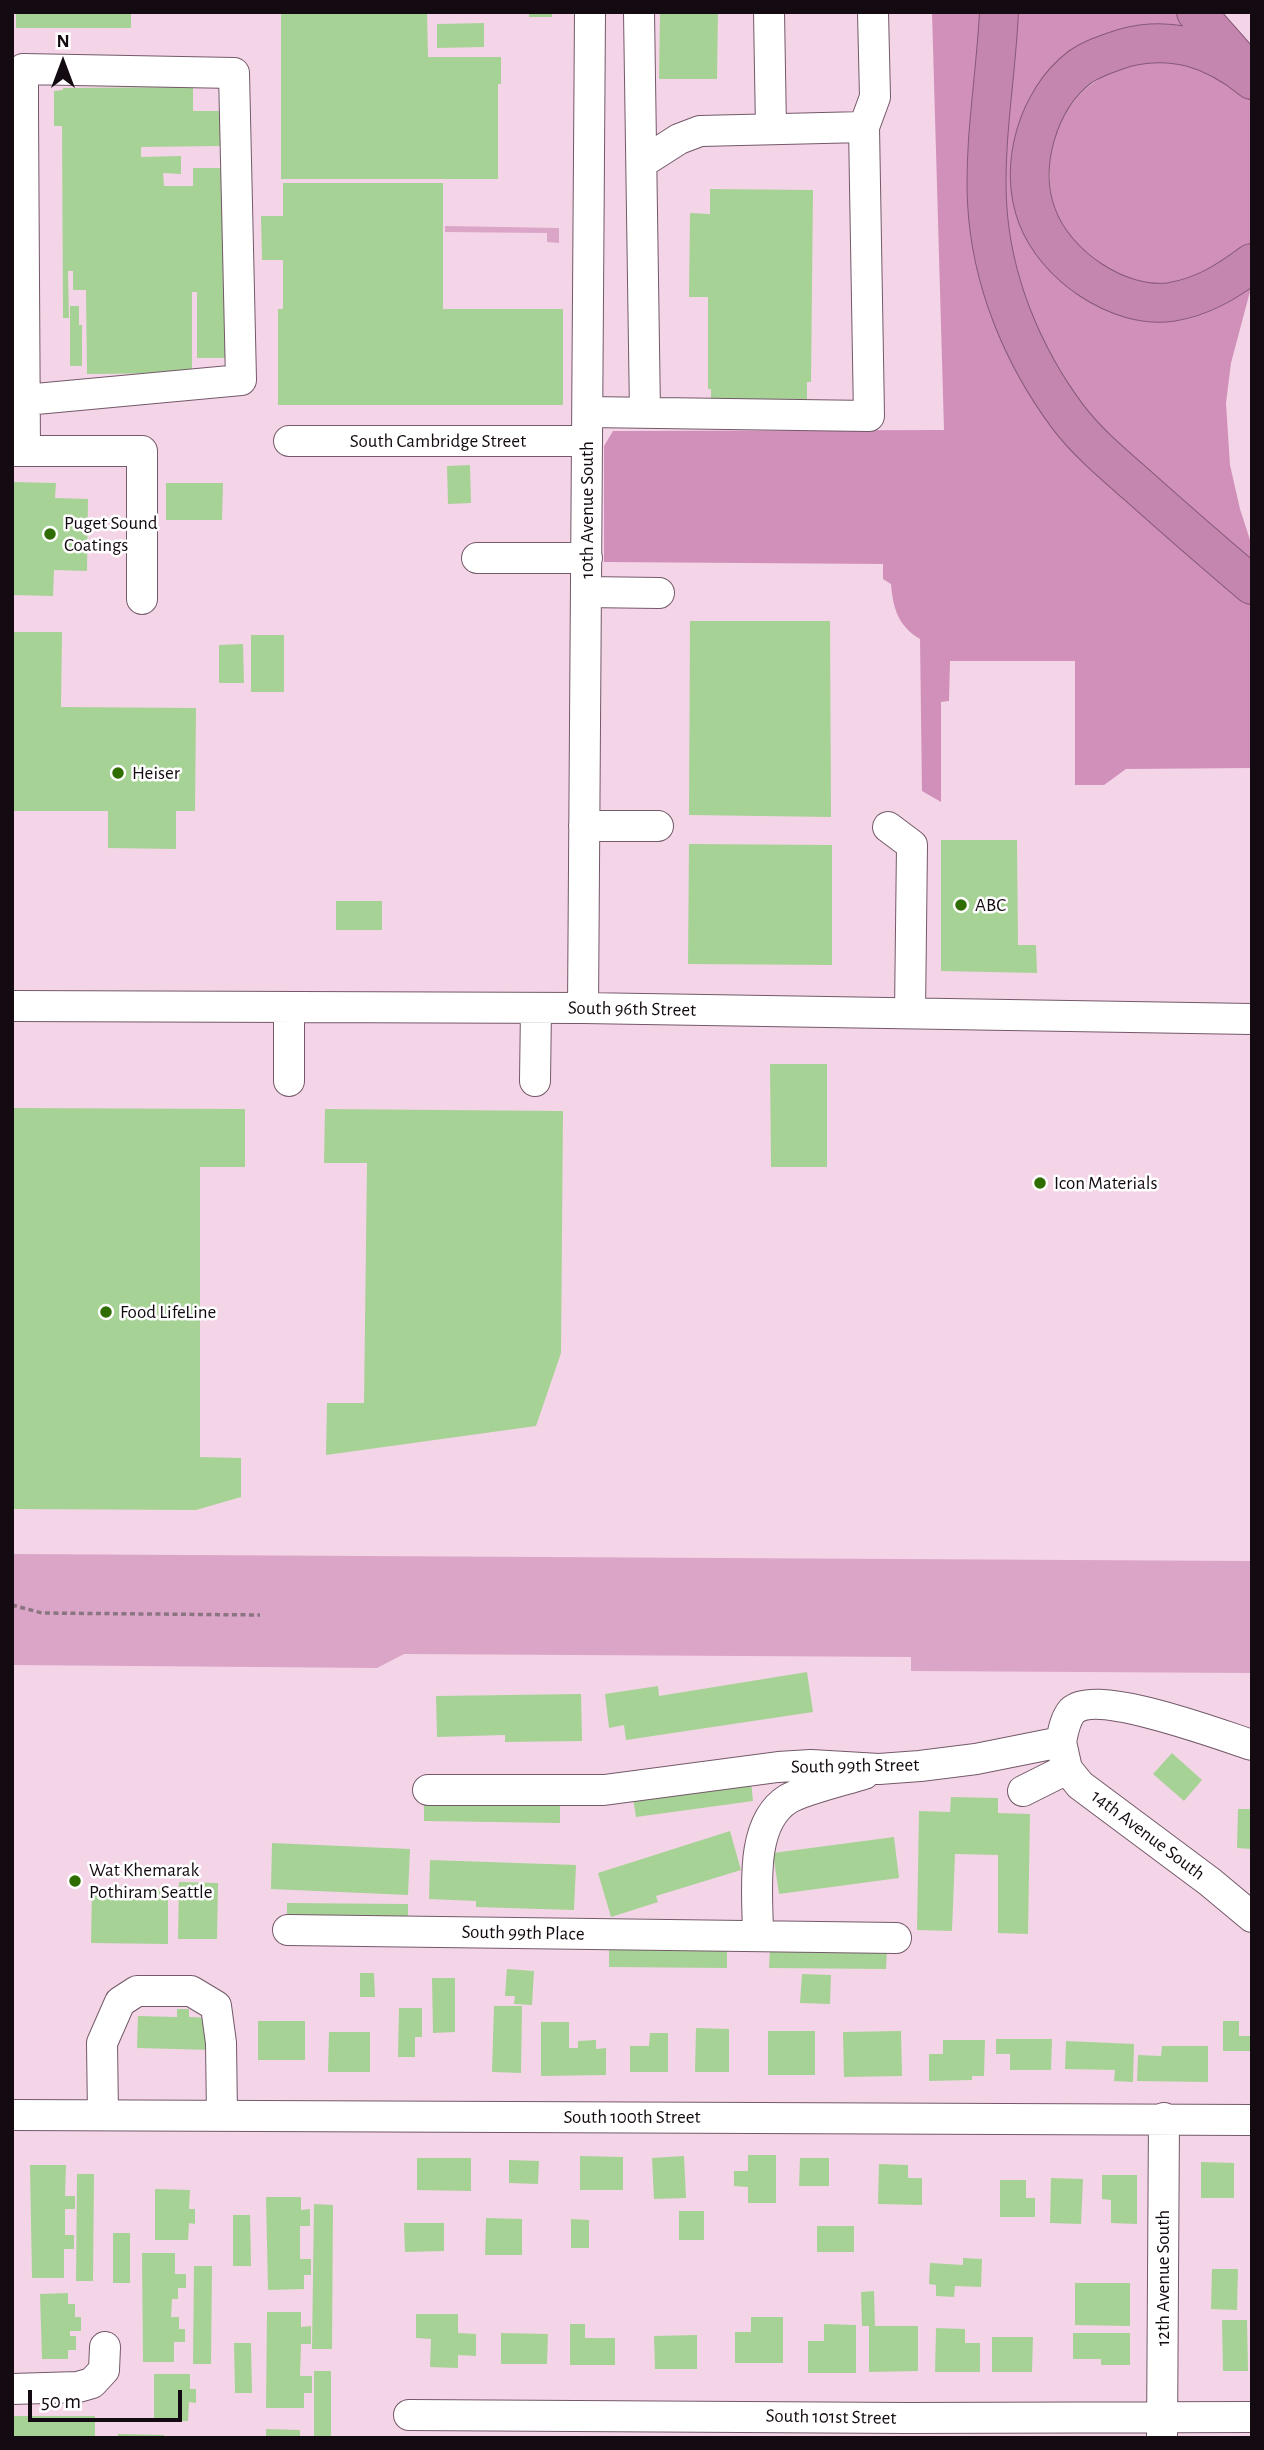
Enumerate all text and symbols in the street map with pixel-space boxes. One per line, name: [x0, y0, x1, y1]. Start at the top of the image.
north arrow: [28, 28, 98, 98]
text: N: [56, 32, 70, 51]
street label: South Cambridge Street: [350, 430, 526, 452]
street label: 10th Avenue South: [576, 441, 598, 579]
place label: Puget Sound Coatings: [64, 512, 158, 556]
marker: Puget Sound Coatings: [42, 526, 58, 542]
place label: Heiser: [132, 762, 180, 784]
marker: Heiser: [110, 765, 126, 781]
place label: ABC: [975, 894, 1006, 916]
marker: ABC: [953, 897, 969, 913]
street label: South 96th Street: [568, 996, 696, 1022]
place label: Icon Materials: [1054, 1172, 1157, 1194]
marker: Icon Materials: [1032, 1175, 1048, 1191]
place label: Food LifeLine: [120, 1301, 216, 1323]
marker: Food LifeLine: [98, 1304, 114, 1320]
street label: South 99th Street: [791, 1753, 919, 1779]
street label: 14th Avenue South: [1087, 1785, 1209, 1885]
place label: Wat Khemarak Pothiram Seattle: [89, 1859, 213, 1903]
marker: Wat Khemarak Pothiram Seattle: [67, 1873, 83, 1889]
street label: South 99th Place: [461, 1921, 585, 1945]
street label: South 100th Street: [563, 2106, 701, 2128]
street label: 12th Avenue South: [1152, 2210, 1174, 2346]
scale bar: [32, 2376, 186, 2420]
text: 50 m: [41, 2391, 81, 2412]
street label: South 101st Street: [765, 2404, 897, 2430]

